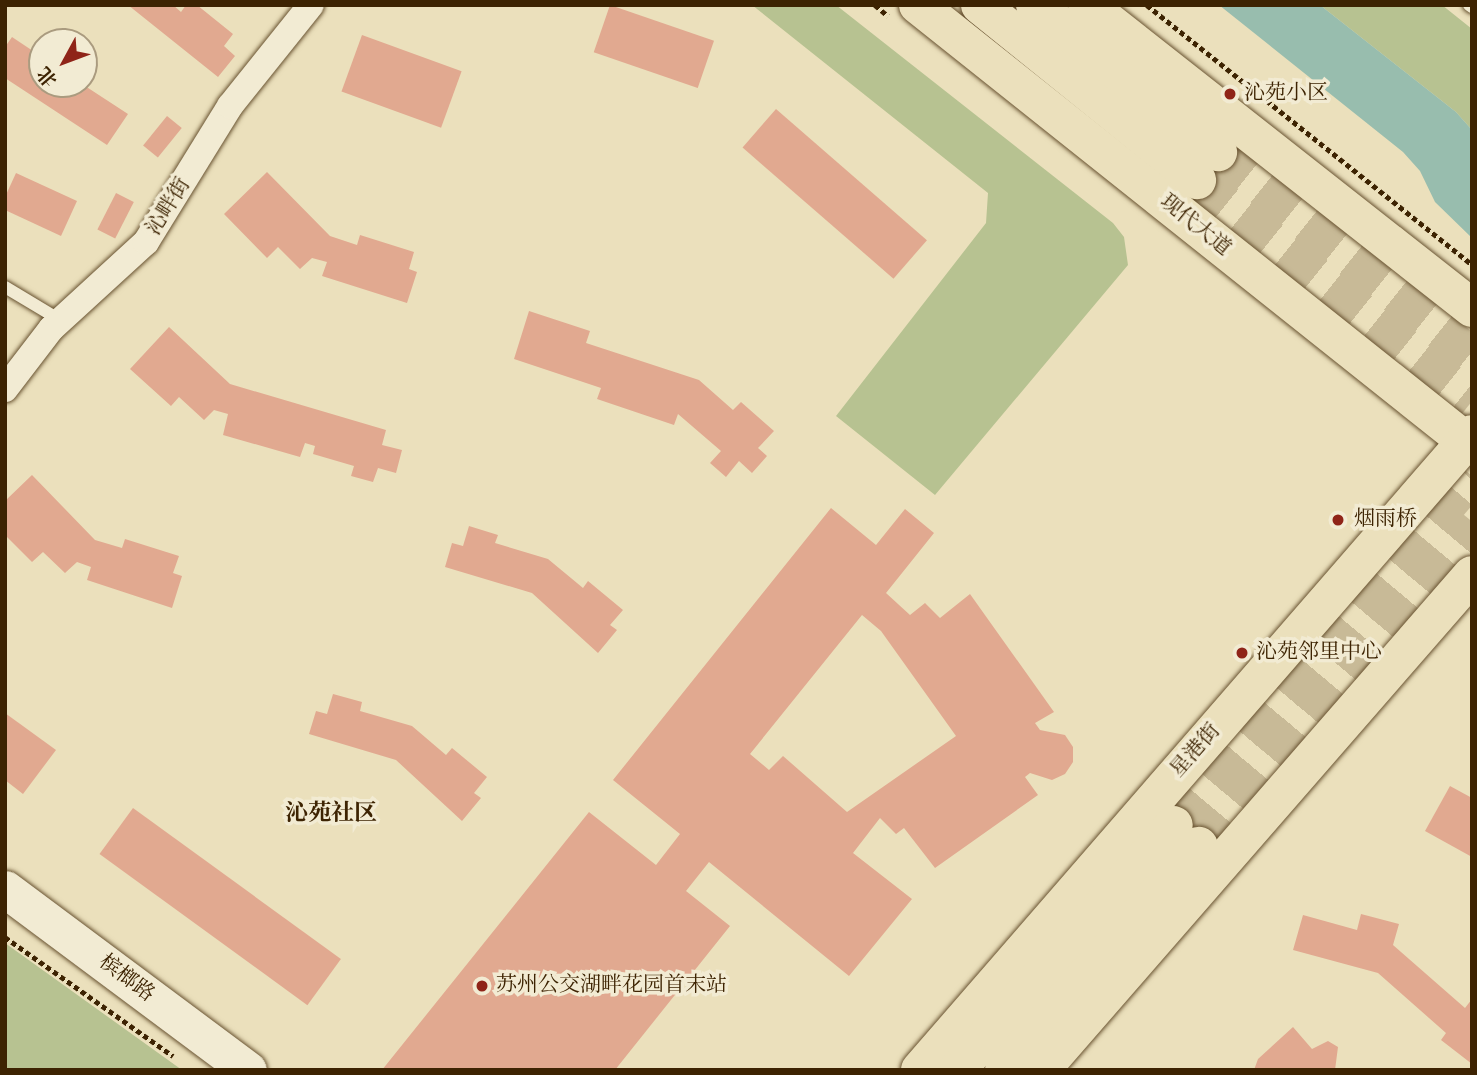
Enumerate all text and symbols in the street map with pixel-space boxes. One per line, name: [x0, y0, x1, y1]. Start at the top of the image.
north arrow: [28, 28, 98, 98]
text: 北: [32, 60, 65, 92]
place label: 沁苑小区: [1244, 81, 1328, 107]
marker: 沁苑小区: [1222, 86, 1238, 102]
street label: 沁畔街: [142, 174, 196, 240]
street label: 现代大道: [1154, 190, 1236, 262]
place label: 烟雨桥: [1354, 507, 1417, 533]
marker: 烟雨桥: [1328, 510, 1348, 530]
place label: 沁苑邻里中心: [1256, 640, 1382, 666]
marker: 沁苑邻里中心: [1234, 645, 1250, 661]
street label: 星港街: [1166, 719, 1226, 783]
district label: 沁苑社区: [285, 801, 377, 829]
street label: 槟榔路: [93, 950, 159, 1008]
place label: 苏州公交湖畔花园首末站: [496, 973, 727, 999]
marker: 苏州公交湖畔花园首末站: [474, 978, 490, 994]

